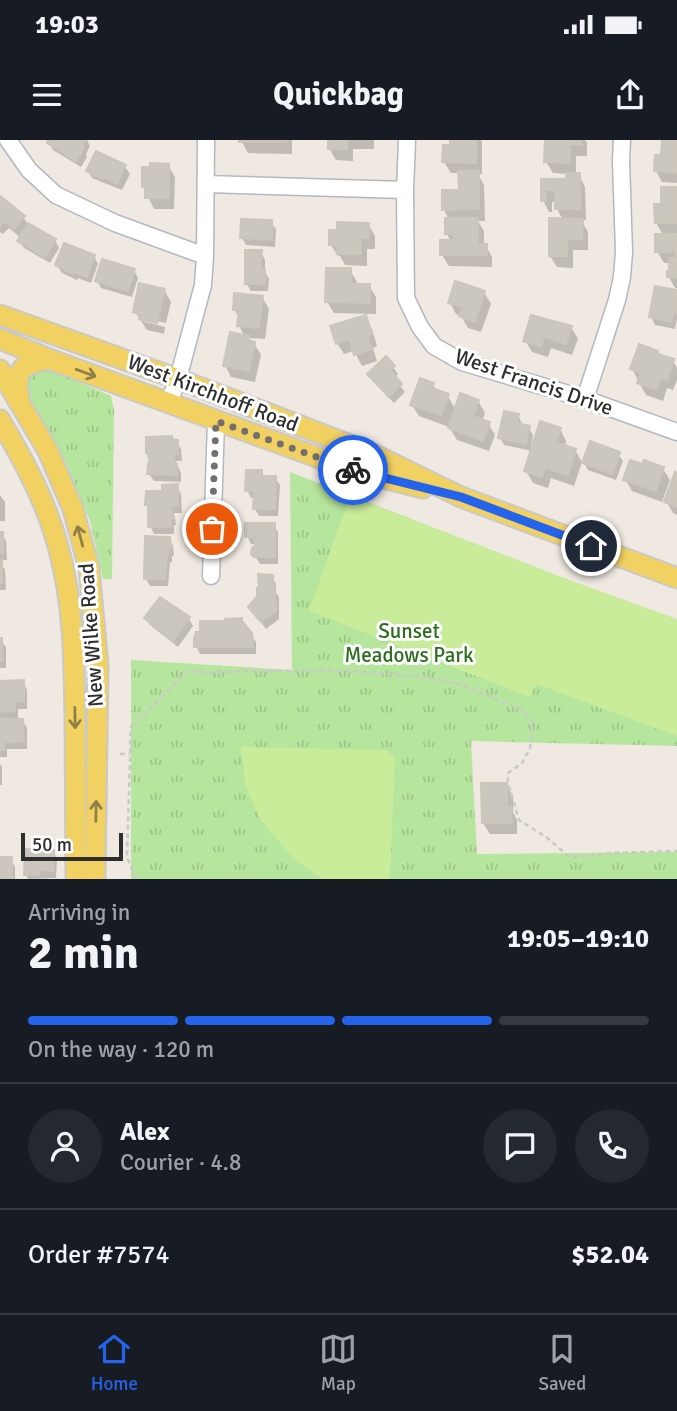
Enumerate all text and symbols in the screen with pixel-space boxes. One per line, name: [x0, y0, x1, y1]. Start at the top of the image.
text: 19:03: [35, 9, 99, 41]
text: Quickbag: [273, 75, 404, 114]
icon: menu: [28, 76, 66, 114]
icon: share: [611, 76, 649, 114]
street label: West Francis Drive: [452, 343, 616, 421]
street label: West Kirchhoff Road: [124, 348, 302, 438]
one-way arrow: [75, 368, 97, 380]
courier: [318, 435, 388, 505]
icon: bike: [334, 451, 372, 489]
pin: [182, 499, 242, 559]
icon: bag: [193, 510, 231, 548]
pin: [561, 516, 621, 576]
one-way arrow: [73, 525, 86, 547]
icon: home: [572, 527, 610, 565]
street label: New Wilke Road: [73, 562, 109, 708]
park label: Sunset Meadows Park: [344, 618, 474, 668]
one-way arrow: [68, 706, 82, 729]
one-way arrow: [89, 800, 103, 823]
scale bar: [21, 830, 122, 862]
text: 50 m: [32, 833, 72, 857]
text: Arriving in: [28, 898, 130, 927]
text: 19:05–19:10: [507, 923, 649, 955]
text: 2 min: [28, 925, 139, 981]
text: On the way · 120 m: [28, 1035, 214, 1064]
button: person: [28, 1109, 102, 1183]
button: chat: [483, 1109, 557, 1183]
button: phone: [575, 1109, 649, 1183]
text: Alex: [120, 1116, 170, 1148]
text: Courier · 4.8: [120, 1148, 241, 1177]
text: Order #7574: [28, 1239, 169, 1271]
text: $52.04: [571, 1239, 649, 1271]
tab: Home: [91, 1330, 138, 1396]
tab: Map: [319, 1330, 357, 1396]
tab: Saved: [538, 1330, 586, 1396]

